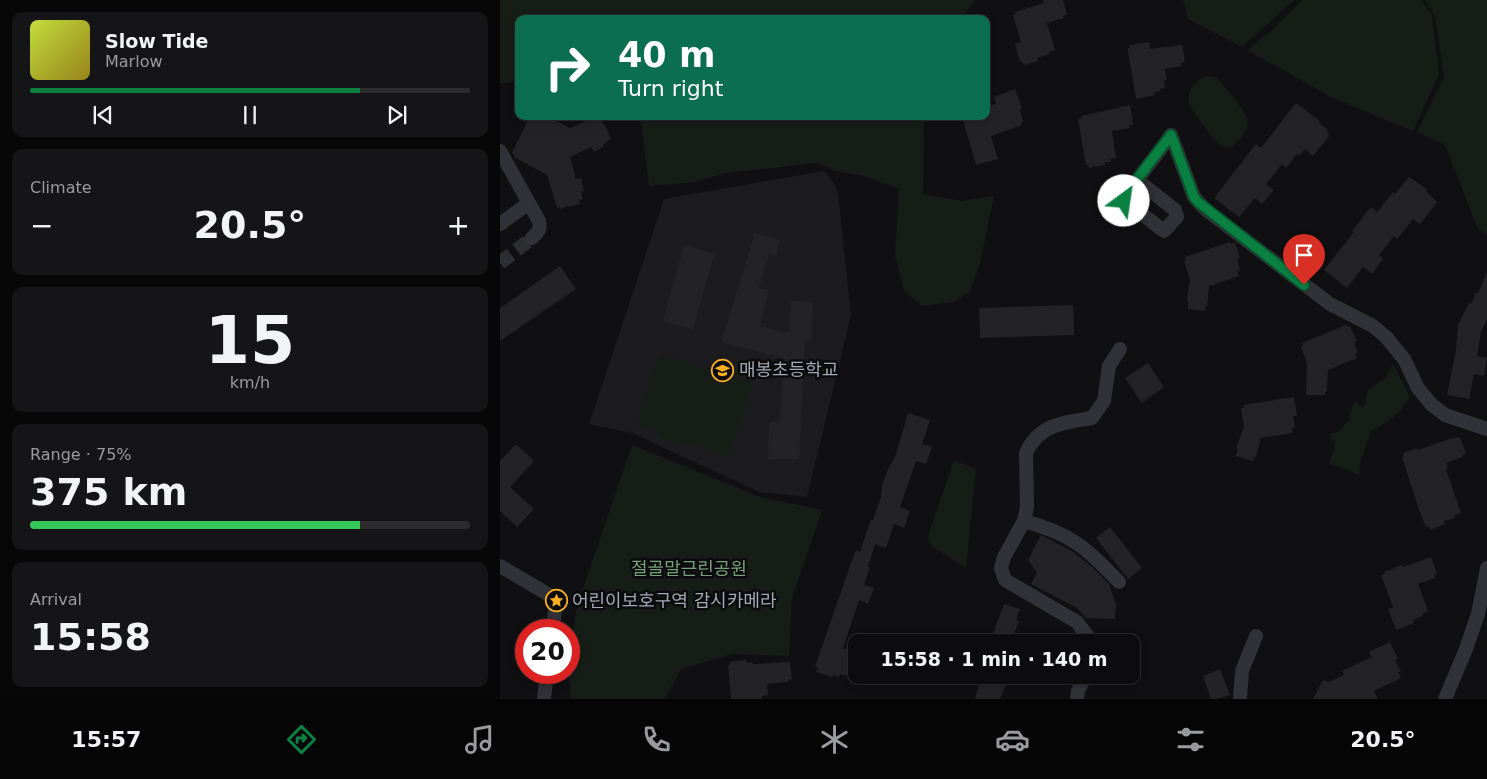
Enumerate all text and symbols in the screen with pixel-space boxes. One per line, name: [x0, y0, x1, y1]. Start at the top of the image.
text: Slow Tide: [105, 30, 208, 52]
icon: right: [535, 35, 600, 100]
text: 40 m: [618, 35, 715, 75]
text: Marlow: [105, 52, 163, 71]
text: Turn right: [618, 76, 723, 101]
icon: previous: [89, 101, 117, 129]
icon: pause: [236, 101, 264, 129]
icon: next: [383, 101, 411, 129]
position arrow: [1097, 174, 1149, 226]
text: Climate: [30, 178, 92, 197]
text: 20.5°: [194, 203, 306, 247]
text: −: [30, 209, 53, 242]
text: +: [447, 209, 470, 242]
pin: [1283, 234, 1325, 285]
icon: arrive: [1290, 241, 1318, 269]
text: 15: [205, 303, 295, 378]
school or university icon: 매봉초등학교: [711, 358, 735, 382]
place label: 매봉초등학교: [739, 359, 838, 380]
text: km/h: [230, 373, 270, 392]
text: Range · 75%: [30, 445, 132, 464]
text: 375 km: [30, 470, 187, 514]
park label: 절골말근린공원: [631, 558, 747, 579]
place icon: 어린이보호구역 감시카메라: [544, 589, 568, 613]
text: Arrival: [30, 590, 82, 609]
place label: 어린이보호구역 감시카메라: [572, 590, 777, 611]
text: 15:58: [30, 615, 151, 659]
speed limit sign: 20: [515, 619, 580, 684]
text: 15:58 · 1 min · 140 m: [880, 648, 1108, 670]
icon: directions: [284, 722, 319, 757]
icon: music: [462, 722, 497, 757]
icon: phone: [639, 722, 674, 757]
icon: climate: [817, 722, 852, 757]
icon: car: [995, 722, 1030, 757]
icon: filters: [1173, 722, 1208, 757]
text: 15:57: [71, 727, 141, 752]
text: 20.5°: [1350, 727, 1416, 752]

